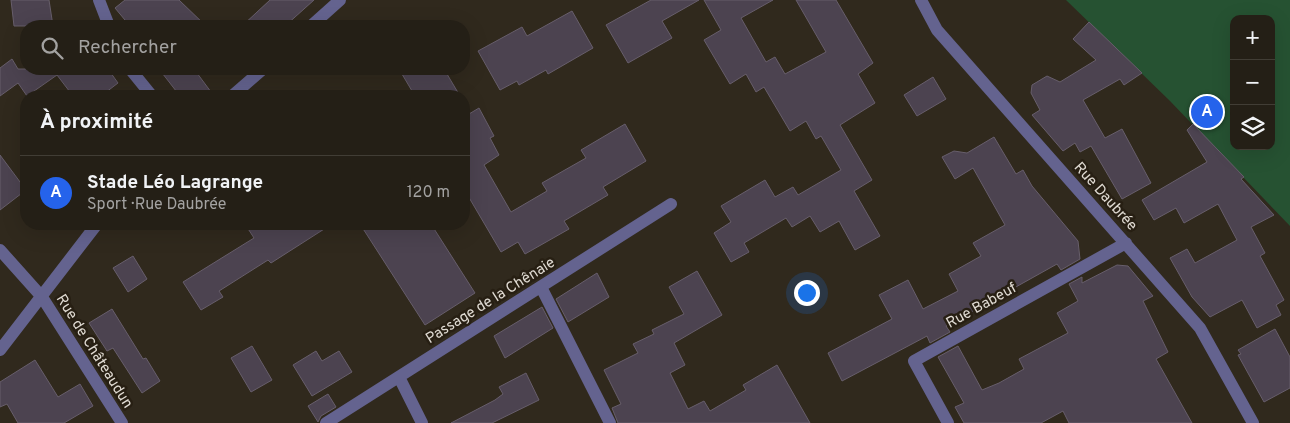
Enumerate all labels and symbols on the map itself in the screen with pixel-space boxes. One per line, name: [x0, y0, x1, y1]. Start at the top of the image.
pin: A: [1191, 93, 1223, 131]
street label: Rue Daubrée: [1069, 159, 1141, 235]
street label: Passage de la Chênaie: [422, 254, 559, 349]
street label: Rue Babeuf: [943, 279, 1020, 333]
your location: [794, 280, 820, 306]
street label: Rue de Châteaudun: [51, 291, 136, 412]

